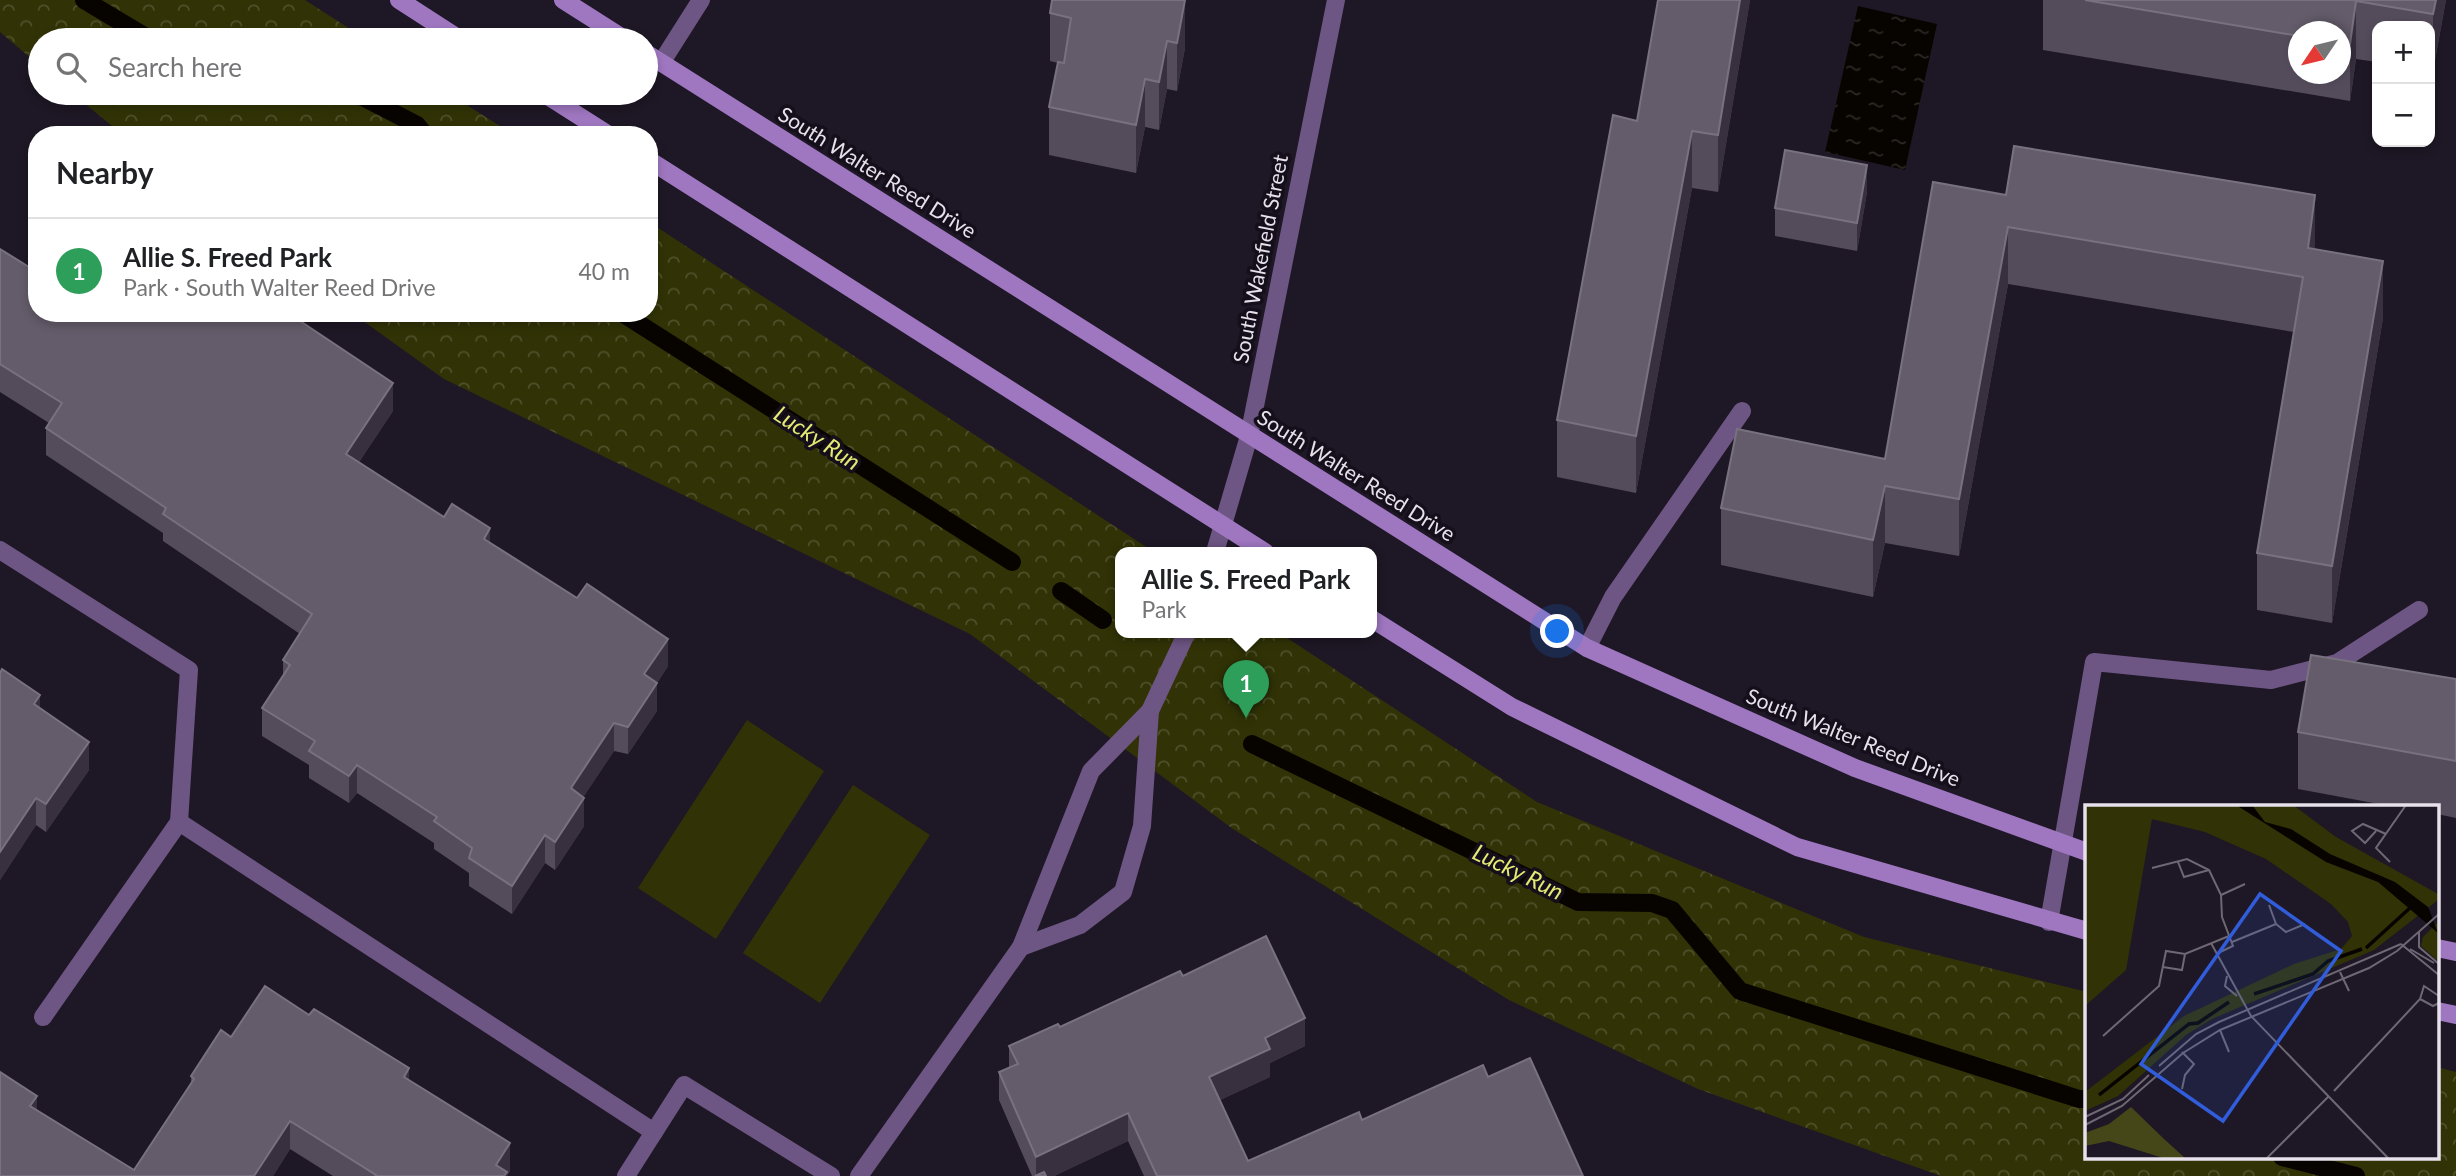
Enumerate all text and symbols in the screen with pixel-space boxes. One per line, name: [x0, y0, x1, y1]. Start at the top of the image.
north arrow: [2288, 21, 2351, 84]
map controls: [2372, 21, 2435, 147]
button: +: [2372, 21, 2435, 84]
search box: [28, 28, 658, 105]
icon: search: [52, 48, 90, 86]
text: Search here: [108, 51, 242, 83]
button: −: [2372, 84, 2435, 147]
street label: South Walter Reed Drive: [774, 101, 981, 243]
street label: South Wakefield Street: [1227, 152, 1292, 365]
text: Nearby: [56, 154, 154, 190]
text: Allie S. Freed Park: [123, 241, 332, 273]
text: 1: [72, 257, 86, 285]
text: 40 m: [579, 257, 630, 285]
text: Park · South Walter Reed Drive: [123, 273, 436, 301]
water label: Lucky Run: [769, 399, 866, 475]
street label: South Walter Reed Drive: [1253, 404, 1460, 546]
popup: [1115, 547, 1377, 638]
text: Allie S. Freed Park: [1142, 563, 1350, 595]
text: Park: [1142, 595, 1187, 623]
your location: [1540, 614, 1574, 648]
pin: 1: [1223, 660, 1269, 718]
street label: South Walter Reed Drive: [1743, 682, 1964, 791]
inset map: [2085, 805, 2438, 1158]
water label: Lucky Run: [1469, 837, 1568, 905]

